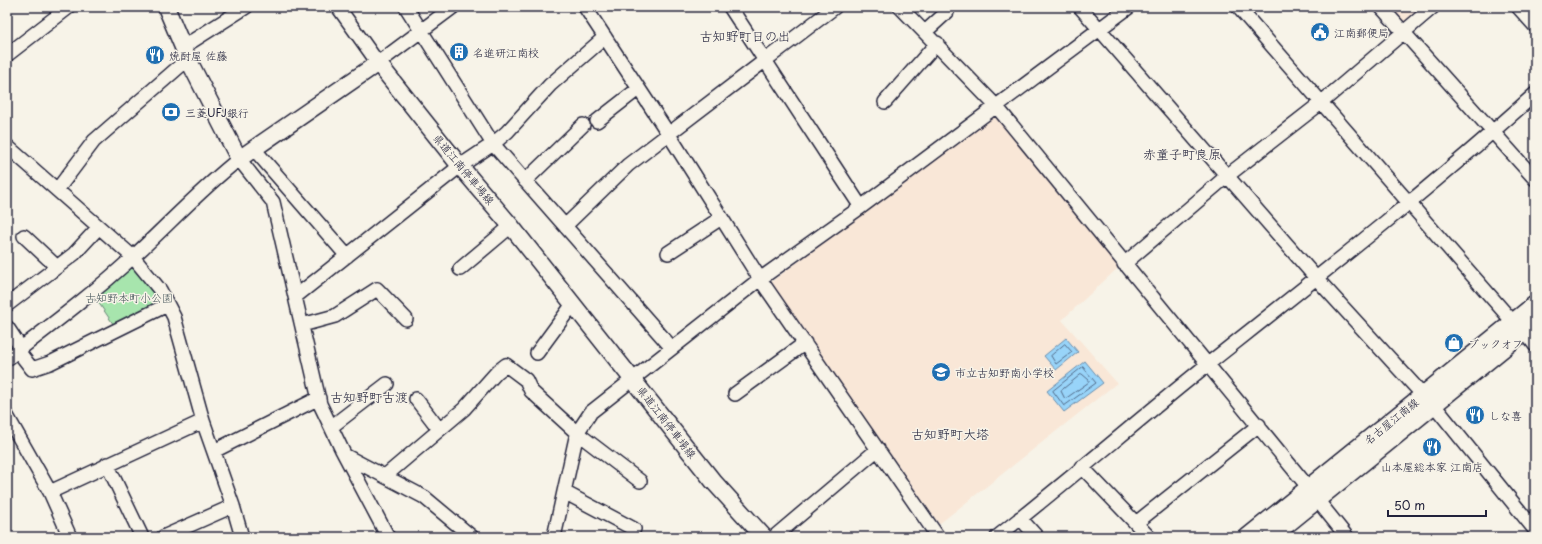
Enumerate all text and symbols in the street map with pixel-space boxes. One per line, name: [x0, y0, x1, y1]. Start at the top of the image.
public building icon: 江南郵便局: [1309, 21, 1331, 43]
place label: 江南郵便局: [1334, 24, 1389, 41]
district label: 古知野町日の出: [699, 26, 791, 45]
building icon: 名進研江南校: [448, 41, 470, 63]
restaurant icon: 焼酎屋 佐藤: [144, 44, 166, 66]
place label: 名進研江南校: [473, 44, 539, 61]
place label: 焼酎屋 佐藤: [169, 47, 228, 64]
bank icon: 三菱UFJ銀行: [160, 101, 182, 123]
place label: 三菱UFJ銀行: [185, 104, 249, 121]
street label: 県道江南停車場線: [429, 130, 499, 208]
district label: 赤童子町良原: [1143, 144, 1221, 163]
park label: 古知野本町小公園: [85, 289, 173, 306]
shop icon: ブックオフ: [1443, 332, 1465, 354]
place label: ブックオフ: [1468, 335, 1523, 352]
school or university icon: 市立古知野南小学校: [930, 361, 952, 383]
place label: 市立古知野南小学校: [955, 364, 1054, 381]
street label: 県道江南停車場線: [633, 382, 701, 462]
district label: 古知野町古渡: [330, 387, 408, 406]
street label: 名古屋江南線: [1360, 394, 1422, 448]
restaurant icon: しな喜: [1464, 404, 1486, 426]
place label: しな喜: [1489, 407, 1522, 424]
district label: 古知野町大塔: [911, 424, 989, 443]
restaurant icon: 山本屋総本家 江南店: [1421, 436, 1443, 458]
place label: 山本屋総本家 江南店: [1381, 458, 1483, 475]
scale bar: [1388, 492, 1486, 518]
text: 50 m: [1394, 496, 1425, 514]

